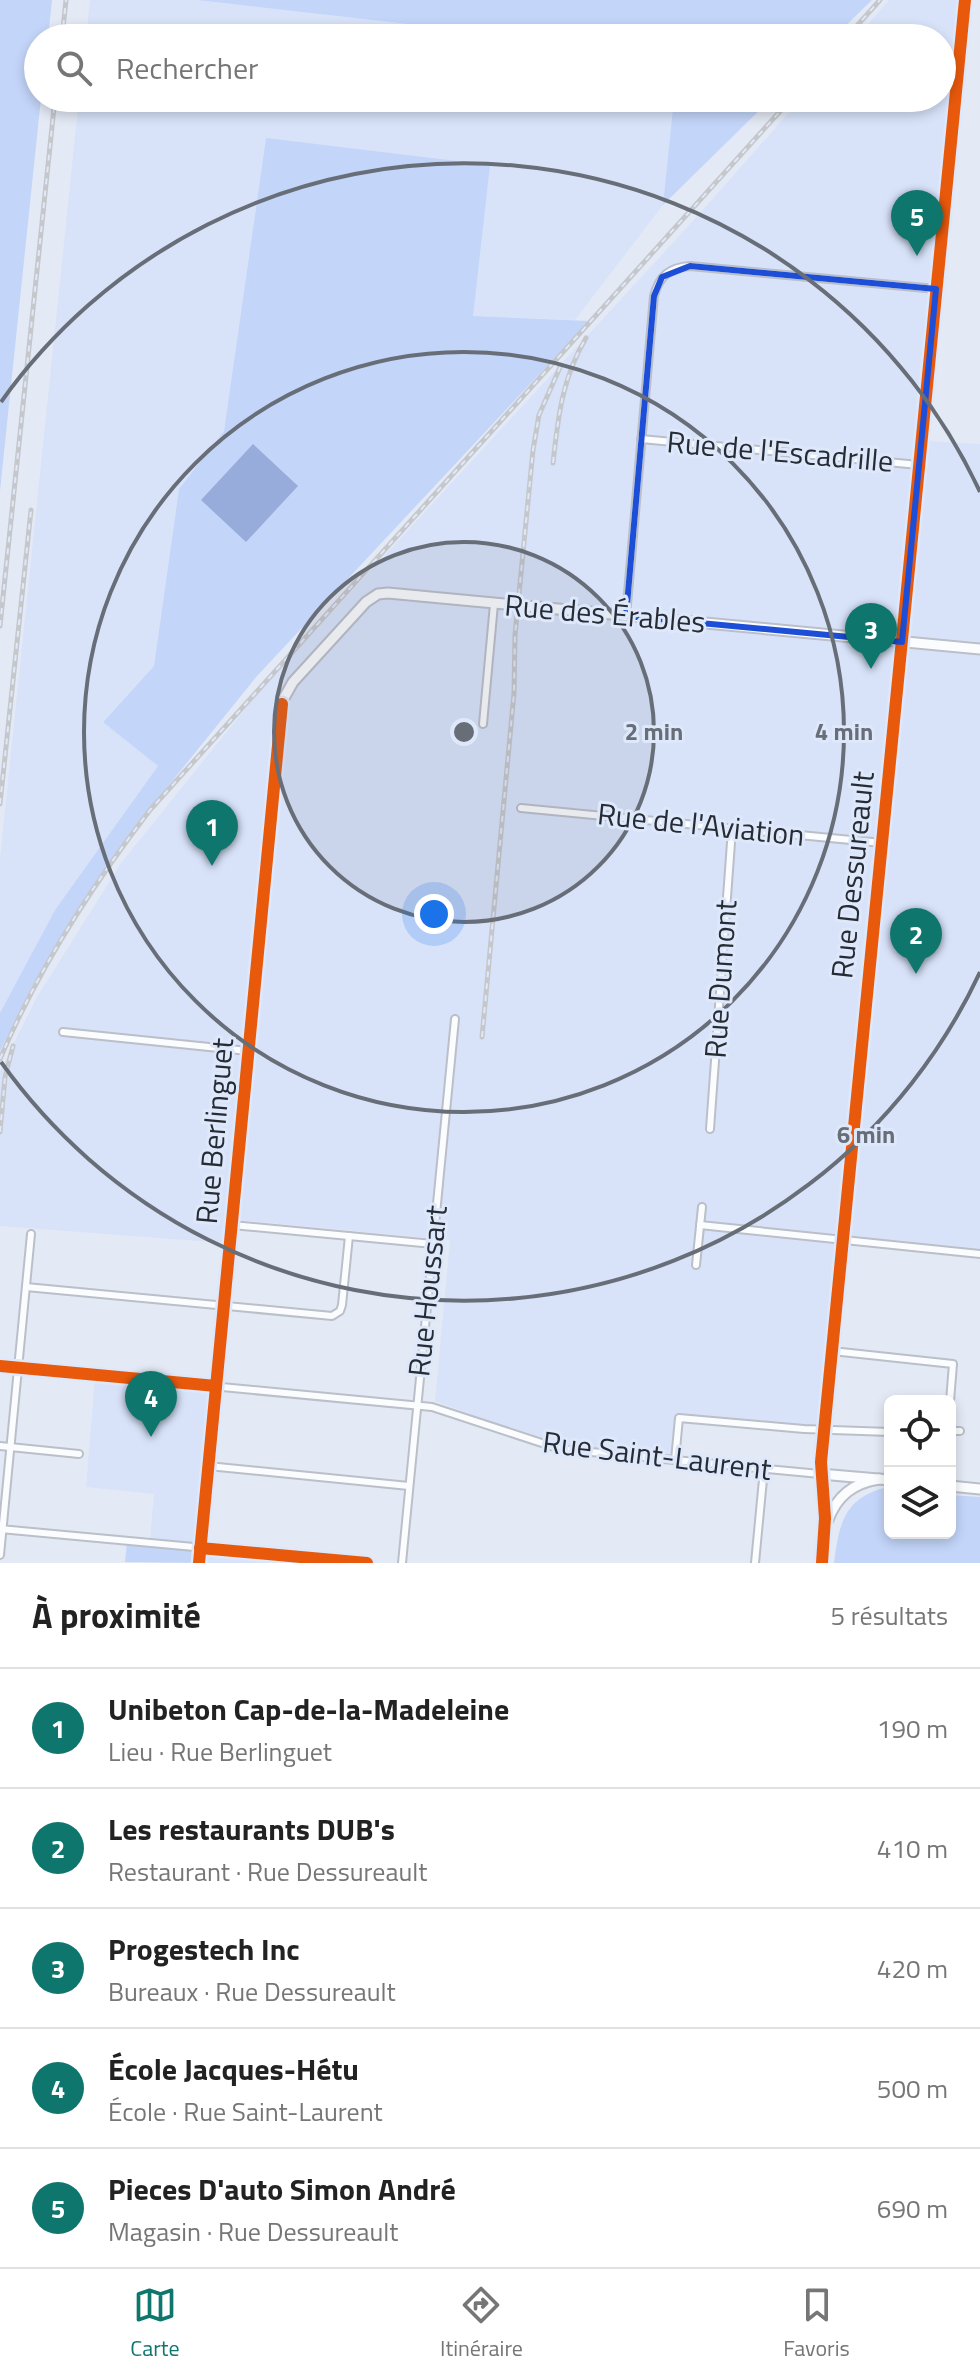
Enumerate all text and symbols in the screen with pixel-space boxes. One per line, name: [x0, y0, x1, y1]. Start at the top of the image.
search box: [24, 24, 956, 112]
text: Rechercher: [116, 45, 259, 91]
icon: search: [52, 46, 96, 90]
pin: 5: [891, 190, 943, 256]
street label: Rue de l'Escadrille: [665, 418, 895, 484]
street label: Rue des Érables: [503, 581, 707, 645]
pin: 3: [845, 603, 897, 669]
text: 2 min: [625, 713, 683, 749]
text: 4 min: [815, 713, 873, 749]
centre of rings: [450, 718, 478, 746]
street label: Rue Dessureault: [818, 769, 886, 981]
street label: Rue de l'Aviation: [595, 790, 807, 858]
pin: 1: [186, 800, 238, 866]
your location: [414, 894, 454, 934]
street label: Rue Dumont: [692, 898, 749, 1060]
pin: 2: [890, 908, 942, 974]
street label: Rue Berlinguet: [183, 1035, 245, 1226]
text: 6 min: [837, 1116, 895, 1152]
street label: Rue Houssart: [395, 1203, 459, 1379]
pin: 4: [125, 1371, 177, 1437]
map controls: [884, 1395, 956, 1539]
button: locate: [884, 1395, 956, 1467]
street label: Rue Saint-Laurent: [540, 1418, 775, 1492]
button: layers: [884, 1467, 956, 1539]
text: À proximité: [32, 1589, 201, 1641]
text: 5 résultats: [831, 1596, 948, 1635]
text: Unibeton Cap-de-la-Madeleine: [108, 1686, 509, 1732]
text: 1: [51, 1709, 65, 1748]
text: 190 m: [877, 1709, 948, 1748]
text: Lieu · Rue Berlinguet: [108, 1732, 332, 1771]
text: Les restaurants DUB's: [108, 1806, 395, 1852]
text: 2: [51, 1829, 65, 1868]
text: 410 m: [877, 1829, 948, 1868]
text: Restaurant · Rue Dessureault: [108, 1852, 427, 1891]
text: Progestech Inc: [108, 1926, 300, 1972]
text: 3: [51, 1949, 65, 1988]
text: 420 m: [877, 1949, 948, 1988]
text: Bureaux · Rue Dessureault: [108, 1972, 396, 2011]
text: École Jacques-Hétu: [108, 2046, 359, 2092]
text: 4: [51, 2069, 65, 2108]
text: 500 m: [877, 2069, 948, 2108]
text: École · Rue Saint-Laurent: [108, 2092, 383, 2131]
text: Pieces D'auto Simon André: [108, 2166, 456, 2212]
text: 5: [51, 2189, 65, 2228]
text: 690 m: [877, 2189, 948, 2228]
text: Magasin · Rue Dessureault: [108, 2212, 398, 2251]
tab: Carte: [130, 2283, 180, 2365]
tab: Itinéraire: [440, 2283, 523, 2365]
tab: Favoris: [783, 2283, 850, 2365]

